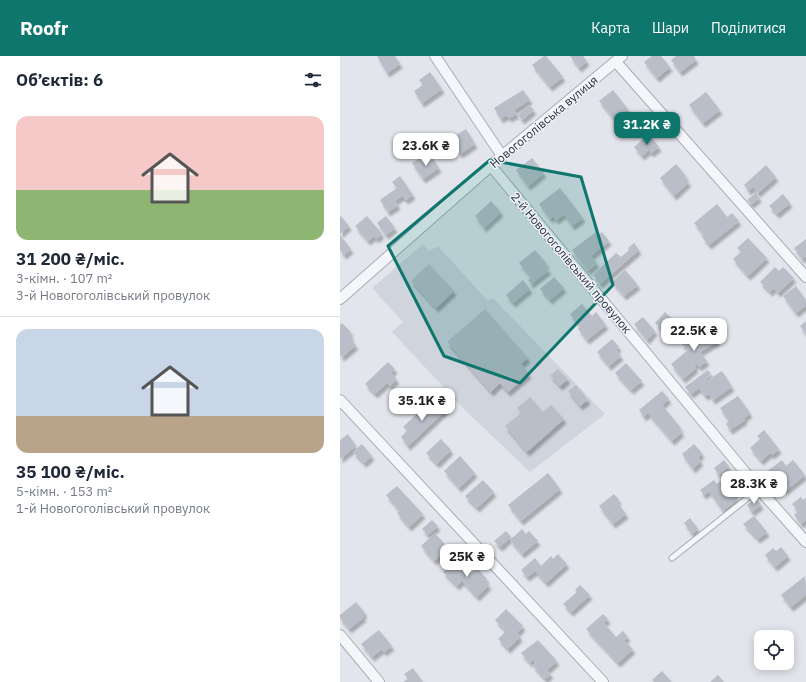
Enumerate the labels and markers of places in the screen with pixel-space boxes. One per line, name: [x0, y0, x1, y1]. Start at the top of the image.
pin: 31.2K ₴: [610, 112, 684, 146]
pin: 23.6K ₴: [389, 133, 463, 167]
pin: 22.5K ₴: [657, 318, 731, 352]
pin: 35.1K ₴: [385, 388, 459, 422]
pin: 28.3K ₴: [717, 471, 791, 505]
pin: 25K ₴: [439, 544, 495, 578]

